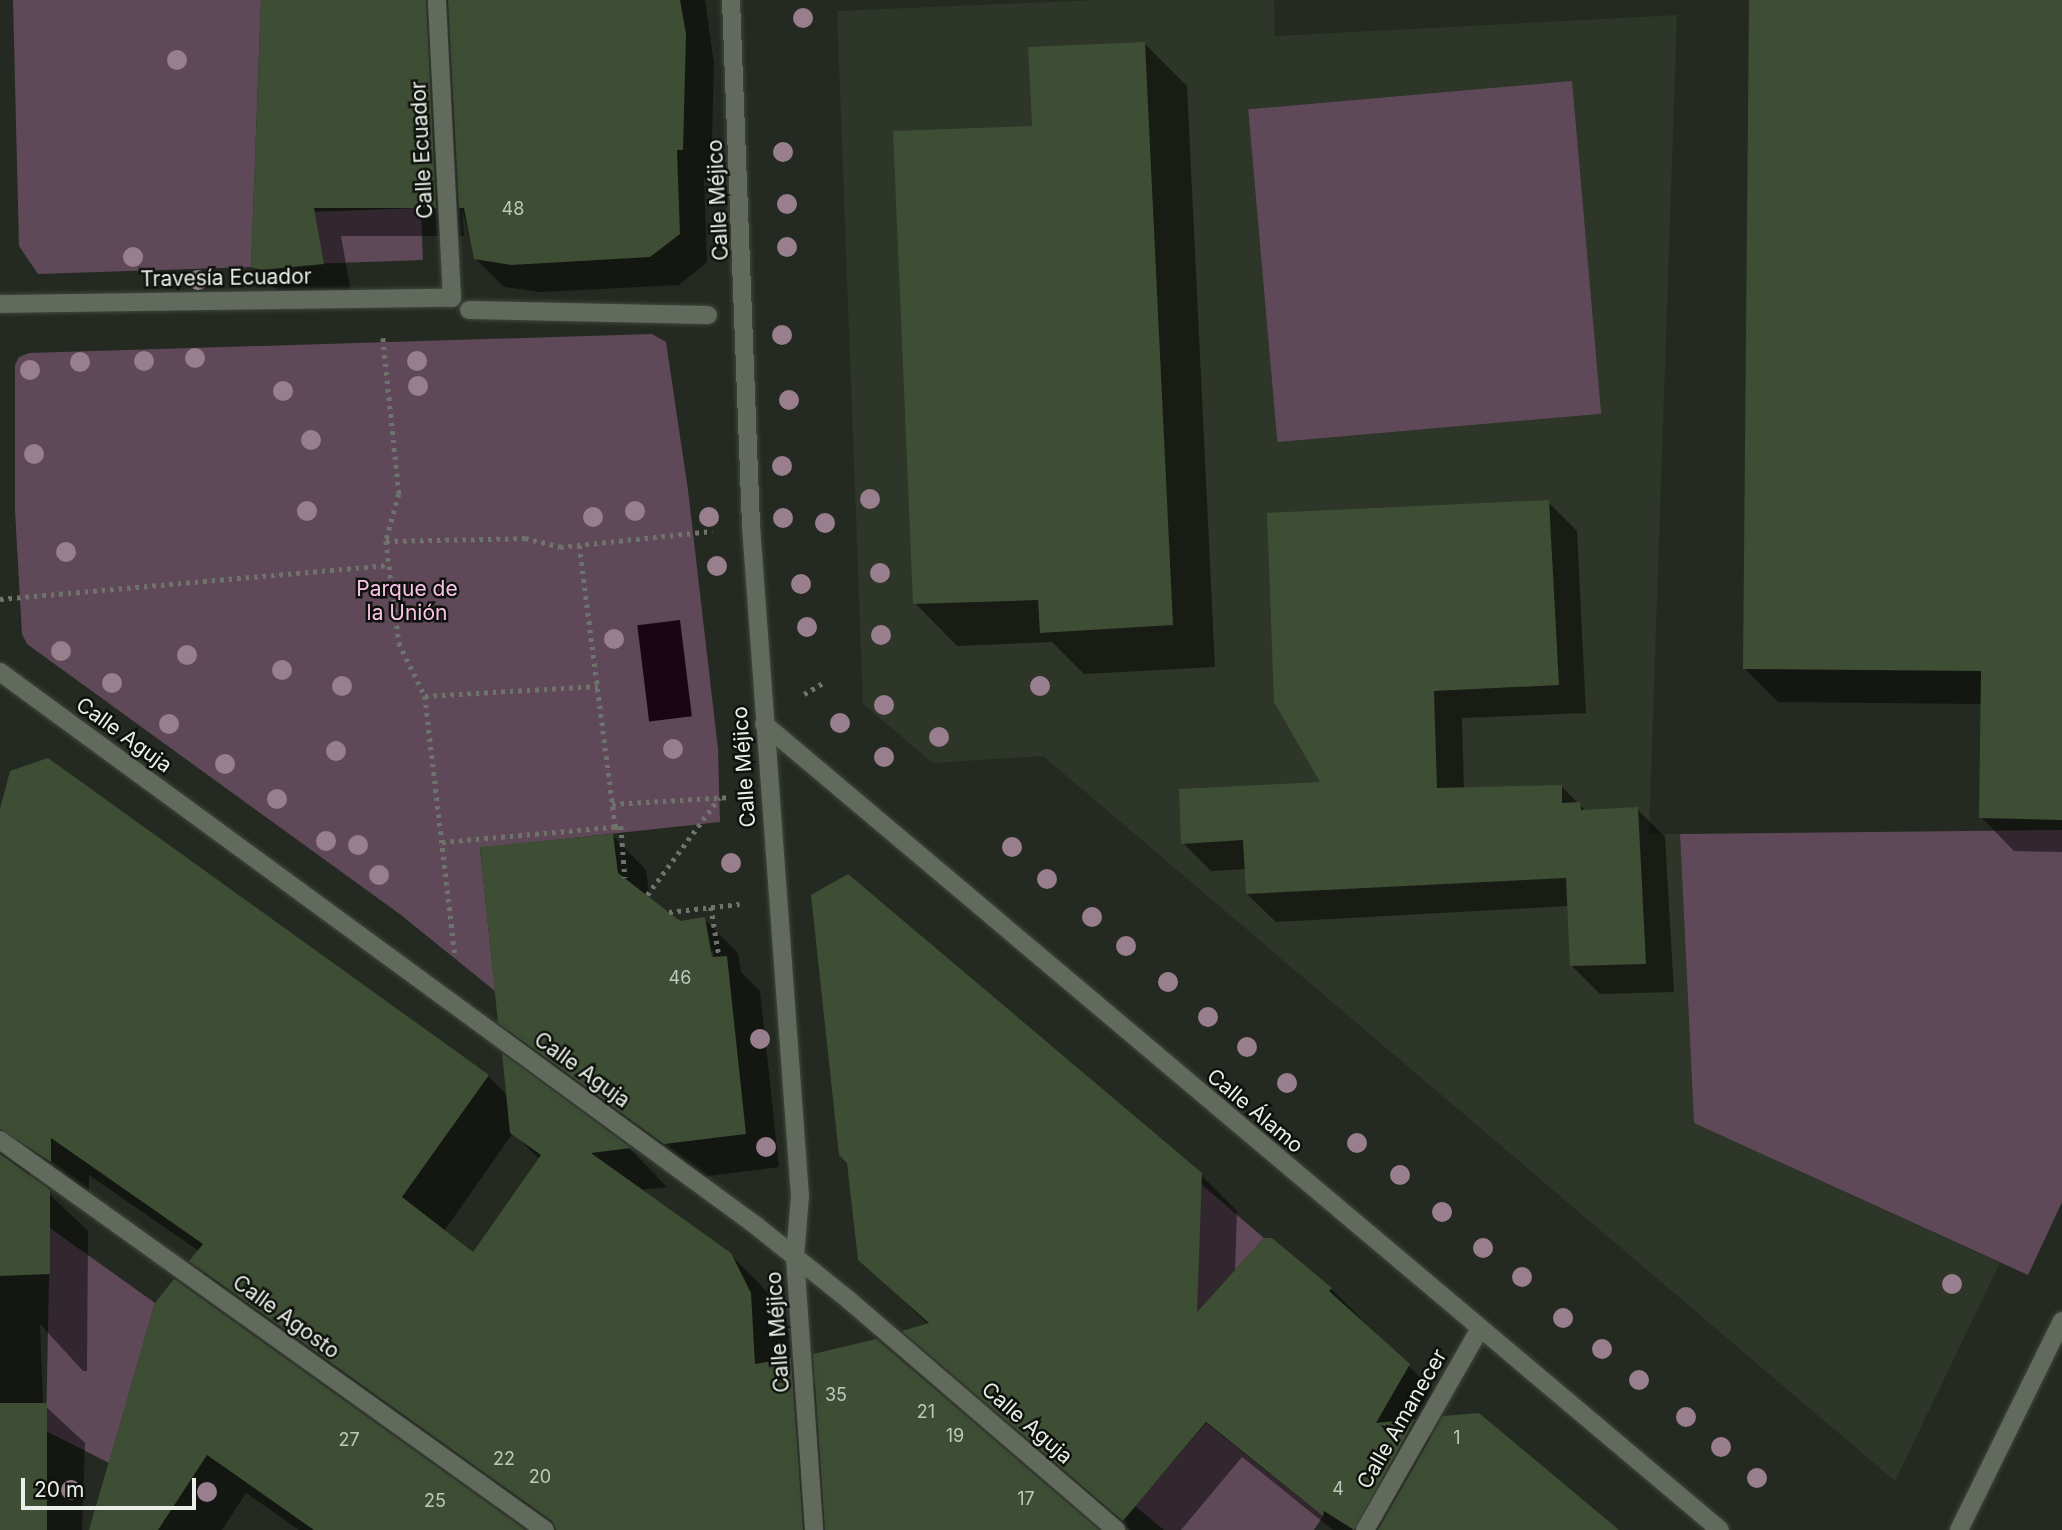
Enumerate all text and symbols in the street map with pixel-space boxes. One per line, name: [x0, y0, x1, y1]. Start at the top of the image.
street label: Calle Ecuador: [406, 81, 438, 219]
street label: Calle Méjico: [702, 139, 734, 261]
house number: 48: [502, 198, 524, 220]
street label: Travesía Ecuador: [140, 264, 312, 292]
park label: Parque de la Unión: [356, 576, 458, 626]
street label: Calle Aguja: [71, 692, 177, 778]
street label: Calle Méjico: [727, 706, 761, 828]
house number: 46: [669, 967, 691, 989]
street label: Calle Aguja: [529, 1027, 635, 1113]
street label: Calle Álamo: [1202, 1063, 1308, 1159]
street label: Calle Agosto: [228, 1270, 344, 1364]
street label: Calle Méjico: [761, 1271, 795, 1393]
street label: Calle Amanecer: [1352, 1345, 1452, 1493]
street label: Calle Aguja: [976, 1377, 1078, 1469]
house number: 35: [825, 1384, 847, 1406]
house number: 21: [917, 1401, 935, 1423]
house number: 19: [946, 1425, 964, 1447]
house number: 1: [1453, 1427, 1461, 1449]
house number: 27: [338, 1429, 360, 1451]
house number: 22: [493, 1448, 515, 1470]
scale bar: [24, 1464, 200, 1508]
house number: 20: [529, 1466, 551, 1488]
text: 20 m: [34, 1477, 84, 1502]
house number: 4: [1332, 1478, 1344, 1500]
house number: 17: [1017, 1488, 1035, 1510]
house number: 25: [424, 1490, 446, 1512]

